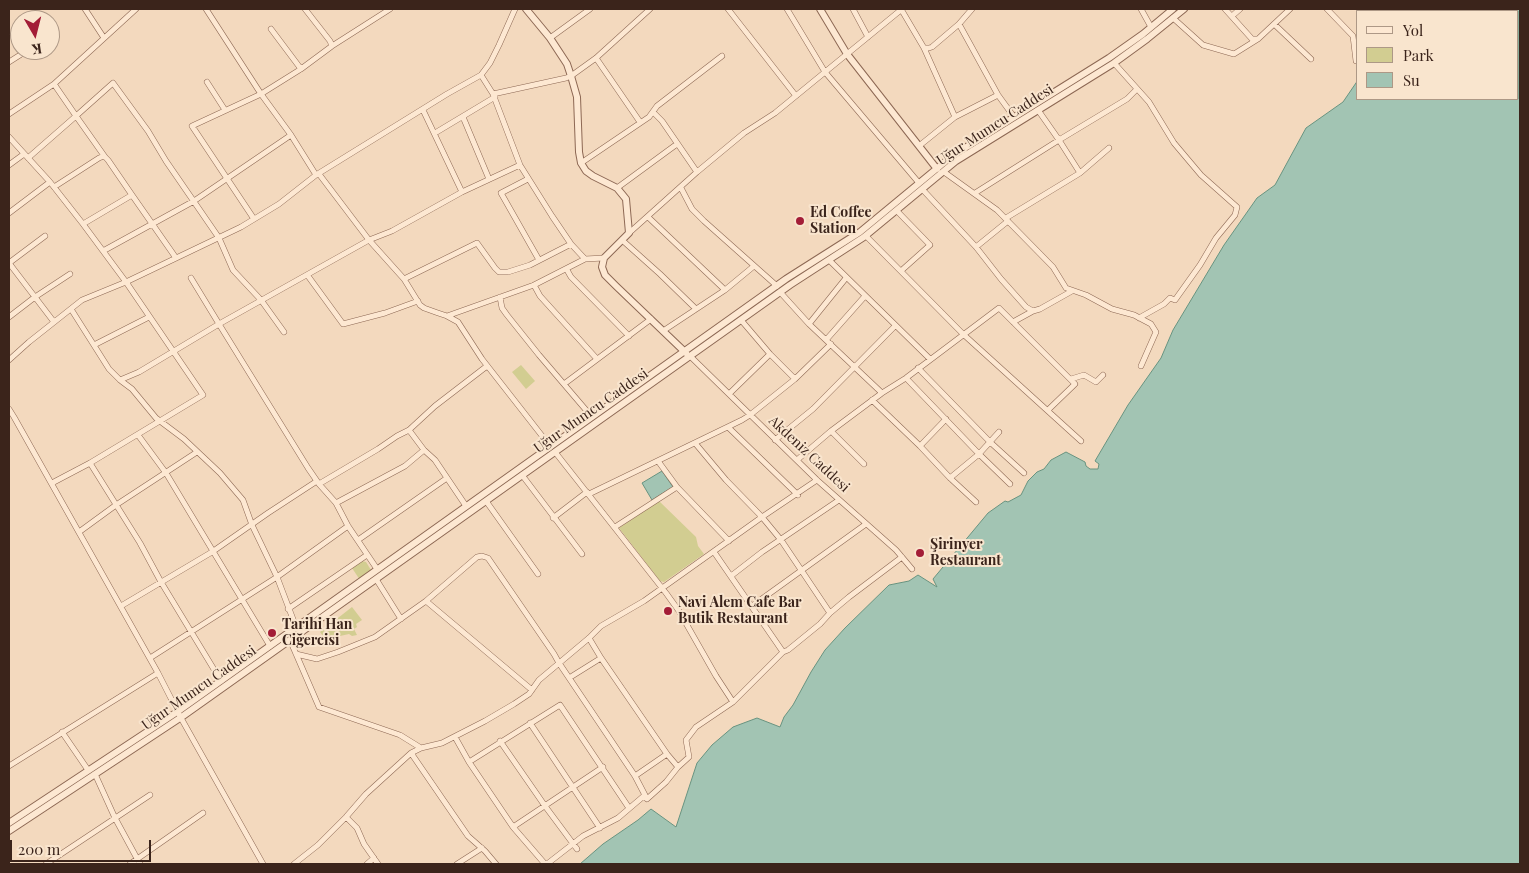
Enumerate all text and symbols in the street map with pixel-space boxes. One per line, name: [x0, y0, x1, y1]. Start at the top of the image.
north arrow: [10, 10, 60, 60]
legend: [1356, 10, 1519, 100]
text: Yol: [1403, 20, 1423, 40]
text: K: [31, 39, 43, 59]
text: Park: [1403, 45, 1434, 65]
text: Su: [1403, 70, 1420, 90]
street label: Uğur Mumcu Caddesi: [933, 81, 1057, 169]
place label: Ed Coffee Station: [810, 205, 872, 238]
marker: Ed Coffee Station: [794, 215, 806, 227]
street label: Uğur Mumcu Caddesi: [531, 365, 651, 457]
street label: Akdeniz Caddesi: [765, 412, 853, 496]
place label: Şirinyer Restaurant: [930, 537, 1001, 570]
marker: Şirinyer Restaurant: [914, 547, 926, 559]
place label: Navi Alem Cafe Bar Butik Restaurant: [678, 595, 801, 628]
marker: Navi Alem Cafe Bar Butik Restaurant: [662, 605, 674, 617]
place label: Tarihi Han Ciğercisi: [282, 617, 352, 650]
marker: Tarihi Han Ciğercisi: [266, 627, 278, 639]
street label: Uğur Mumcu Caddesi: [139, 642, 259, 734]
scale bar: [12, 830, 154, 862]
text: 200 m: [18, 839, 60, 859]

